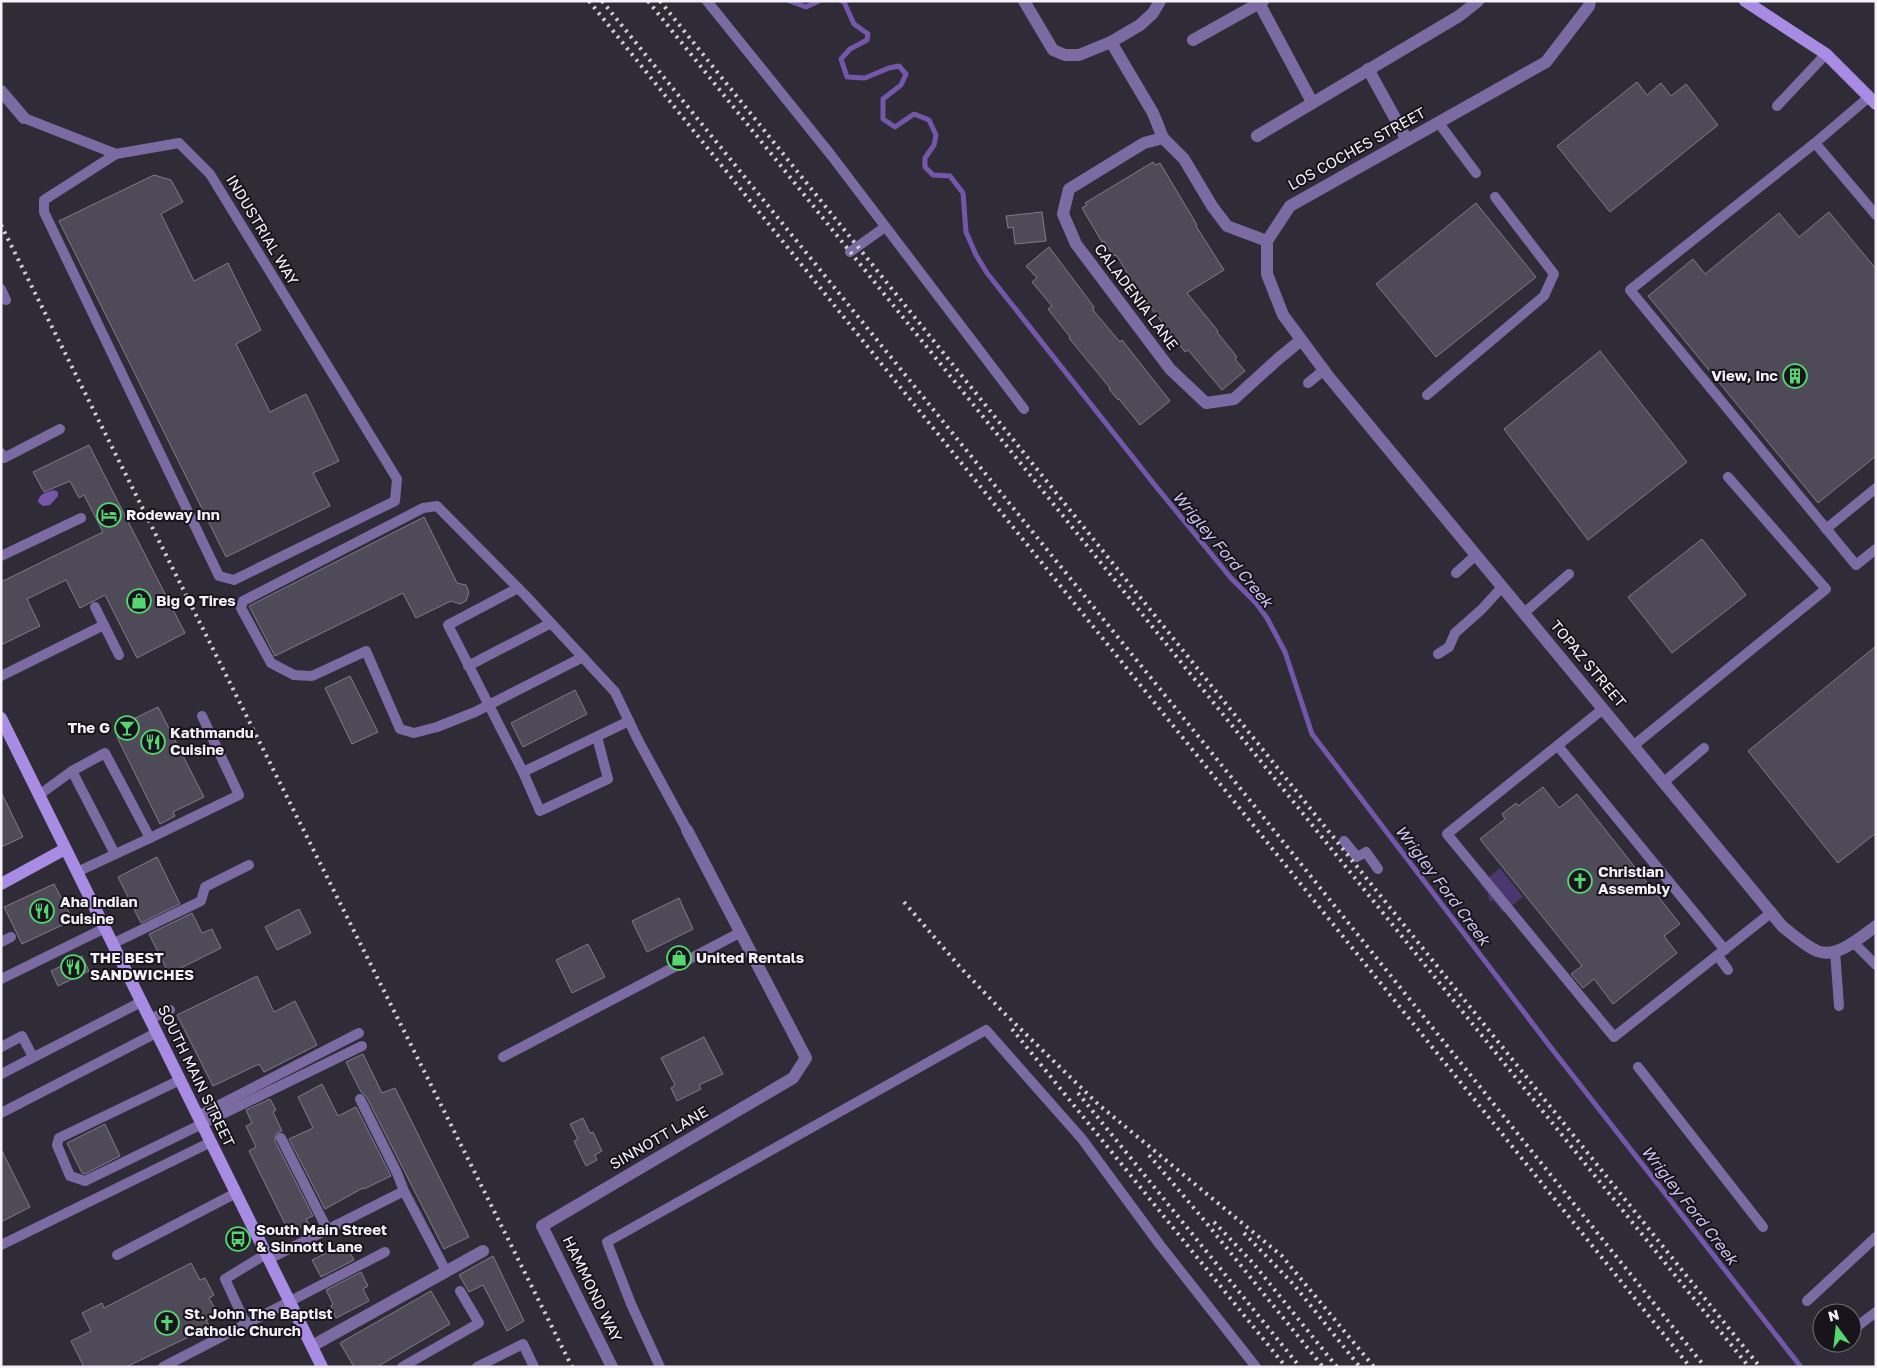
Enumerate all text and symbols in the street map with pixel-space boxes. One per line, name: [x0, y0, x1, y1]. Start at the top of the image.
street label: LOS COCHES STREET: [1285, 103, 1428, 193]
street label: INDUSTRIAL WAY: [223, 171, 303, 288]
street label: CALADENIA LANE: [1091, 240, 1183, 353]
building icon: View, Inc: [1782, 363, 1808, 389]
place label: View, Inc: [1711, 366, 1778, 384]
water label: Wrigley Ford Creek: [1169, 487, 1279, 613]
hotel icon: Rodeway Inn: [96, 502, 122, 528]
place label: Rodeway Inn: [126, 505, 220, 523]
shop icon: Big O Tires: [126, 588, 152, 614]
place label: Big O Tires: [156, 591, 236, 609]
street label: TOPAZ STREET: [1547, 616, 1630, 711]
bar icon: The G: [114, 715, 140, 741]
place label: The G: [68, 718, 110, 736]
place label: Kathmandu Cuisine: [170, 723, 254, 758]
restaurant icon: Kathmandu Cuisine: [140, 729, 166, 755]
water label: Wrigley Ford Creek: [1391, 821, 1496, 951]
place label: Christian Assembly: [1598, 862, 1670, 897]
church icon: Christian Assembly: [1567, 868, 1593, 894]
place label: Aha Indian Cuisine: [60, 892, 137, 927]
restaurant icon: Aha Indian Cuisine: [29, 898, 55, 924]
shop icon: United Rentals: [666, 945, 692, 971]
place label: THE BEST SANDWICHES: [90, 948, 194, 983]
place label: United Rentals: [696, 948, 804, 966]
restaurant icon: THE BEST SANDWICHES: [60, 954, 86, 980]
street label: SOUTH MAIN STREET: [155, 1002, 239, 1149]
street label: SINNOTT LANE: [606, 1102, 711, 1173]
water label: Wrigley Ford Creek: [1637, 1141, 1744, 1270]
place label: South Main Street & Sinnott Lane: [256, 1220, 387, 1255]
bus stop icon: South Main Street & Sinnott Lane: [225, 1226, 251, 1252]
street label: HAMMOND WAY: [559, 1233, 627, 1345]
north arrow: [1812, 1303, 1862, 1353]
place label: St. John The Baptist Catholic Church: [184, 1304, 333, 1339]
text: N: [1826, 1305, 1841, 1325]
church icon: St. John The Baptist Catholic Church: [154, 1310, 180, 1336]

